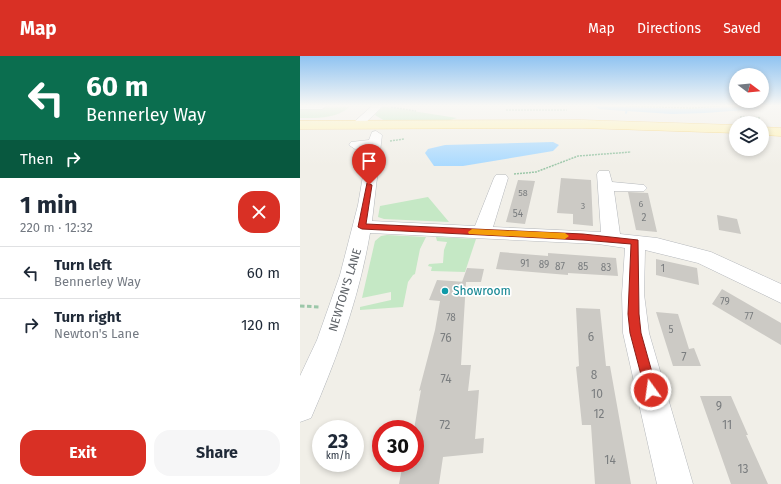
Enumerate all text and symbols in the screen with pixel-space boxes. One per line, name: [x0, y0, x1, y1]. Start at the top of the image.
text: Map: [20, 17, 57, 40]
text: Map: [588, 20, 615, 37]
text: Directions: [637, 20, 701, 37]
text: Saved: [723, 20, 761, 37]
north arrow: [729, 68, 769, 108]
map controls: [729, 68, 769, 156]
text: 60 m: [86, 70, 148, 103]
icon: left: [20, 72, 72, 124]
text: Bennerley Way: [86, 104, 206, 126]
button: layers: [729, 116, 769, 156]
pin: [352, 144, 386, 185]
icon: right: [62, 148, 84, 170]
text: Then: [20, 150, 54, 168]
icon: arrive: [358, 150, 380, 172]
house number: 58: [518, 188, 528, 198]
text: 1 min: [20, 191, 78, 219]
button: close: [238, 191, 280, 233]
house number: 6: [639, 199, 644, 209]
house number: 3: [581, 201, 585, 211]
house number: 54: [513, 208, 524, 220]
house number: 2: [642, 212, 647, 224]
text: 220 m · 12:32: [20, 220, 93, 235]
street label: NEWTON'S LANE: [326, 247, 364, 333]
text: Turn left: [54, 256, 112, 274]
house number: 91: [520, 258, 530, 270]
house number: 89: [539, 259, 549, 271]
house number: 87: [555, 261, 565, 273]
house number: 85: [578, 261, 588, 273]
icon: left: [20, 262, 42, 284]
house number: 83: [601, 262, 611, 274]
house number: 1: [661, 263, 665, 275]
text: 60 m: [247, 264, 280, 282]
text: Bennerley Way: [54, 274, 141, 289]
place label: Showroom: [453, 284, 511, 298]
marker: Showroom: [440, 286, 450, 296]
house number: 79: [720, 296, 730, 308]
text: Turn right: [54, 308, 121, 326]
house number: 77: [745, 311, 754, 323]
house number: 78: [446, 312, 456, 324]
icon: right: [20, 314, 42, 336]
text: 120 m: [241, 316, 280, 334]
house number: 5: [668, 324, 674, 336]
text: Newton's Lane: [54, 326, 139, 341]
house number: 6: [588, 330, 594, 344]
house number: 76: [440, 331, 452, 345]
house number: 7: [681, 350, 687, 364]
house number: 8: [591, 368, 598, 382]
position arrow: [630, 369, 672, 411]
house number: 74: [440, 372, 452, 386]
house number: 10: [591, 387, 603, 401]
house number: 9: [716, 399, 722, 413]
house number: 12: [593, 407, 605, 421]
house number: 72: [439, 418, 451, 432]
house number: 11: [722, 418, 732, 432]
speed limit sign: 30: [372, 420, 424, 472]
text: 23: [328, 429, 348, 453]
button: Exit: [20, 430, 146, 476]
button: Share: [154, 430, 280, 476]
text: km/h: [326, 450, 350, 462]
house number: 14: [604, 453, 616, 467]
house number: 13: [737, 462, 749, 476]

